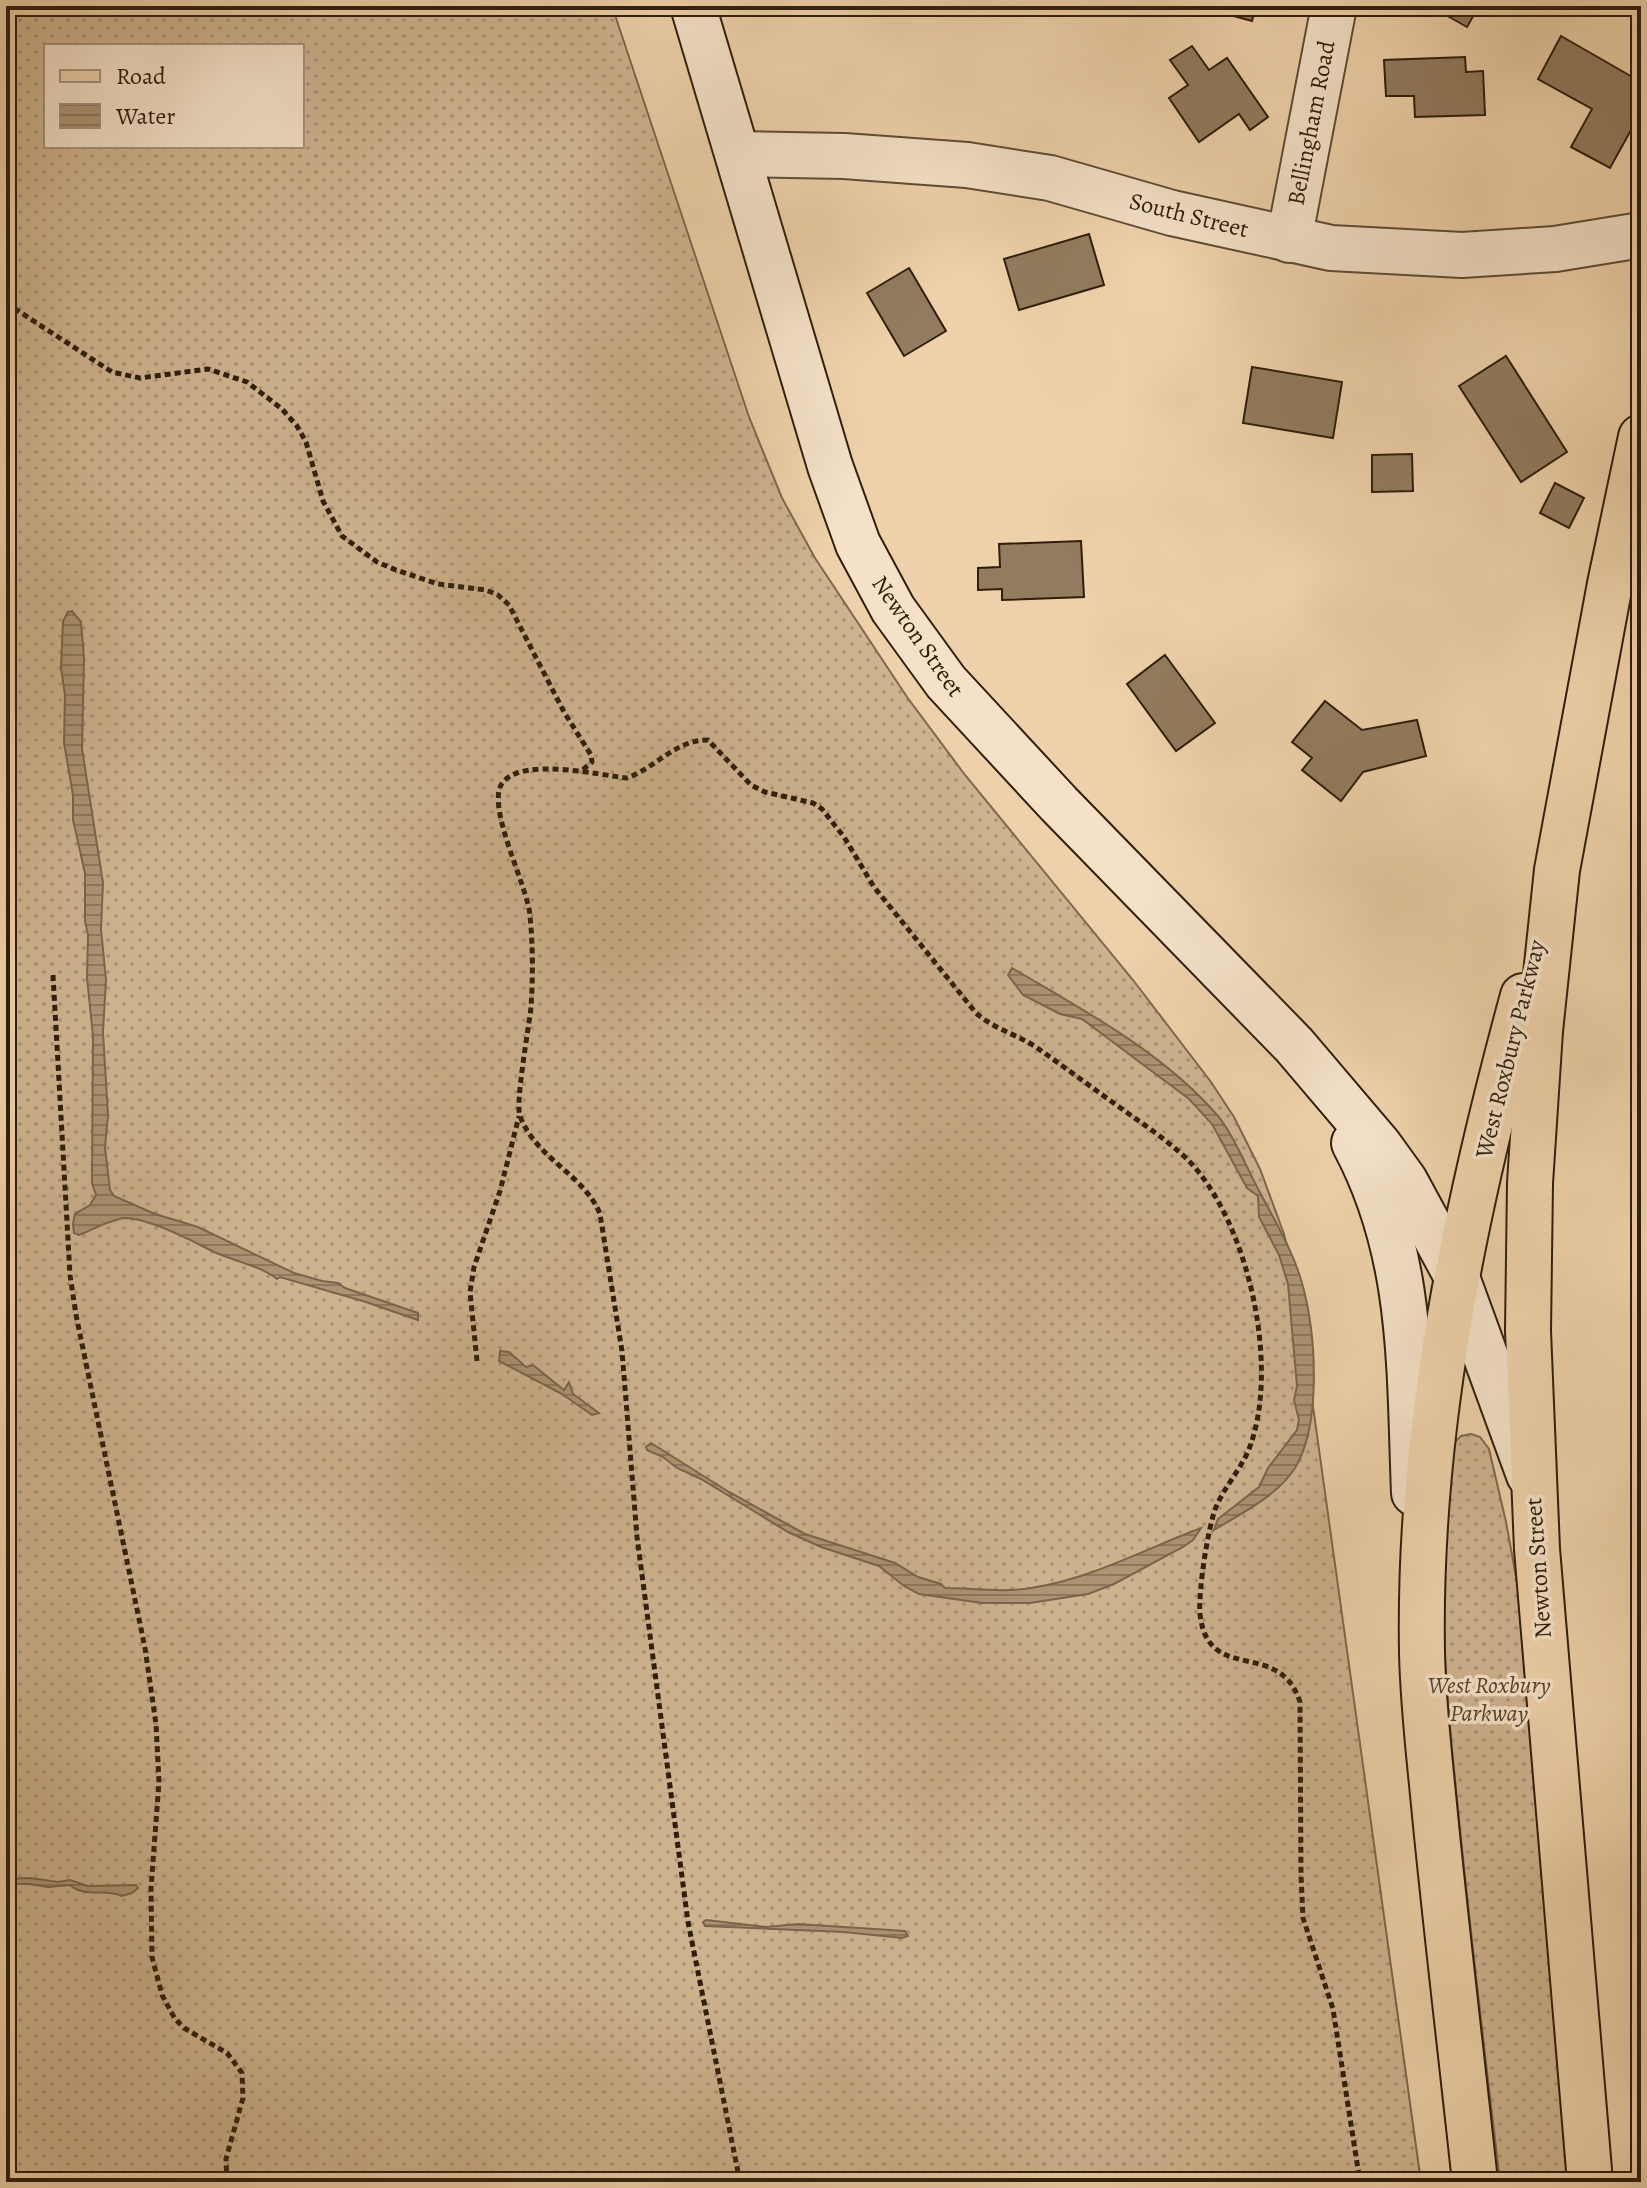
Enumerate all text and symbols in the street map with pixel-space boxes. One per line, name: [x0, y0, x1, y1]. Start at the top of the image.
street label: Bellingham Road: [1279, 38, 1343, 208]
legend: [44, 44, 304, 148]
text: Road: [116, 60, 166, 92]
text: Water: [115, 100, 176, 132]
street label: South Street: [1126, 185, 1252, 245]
street label: Newton Street: [864, 569, 972, 703]
street label: West Roxbury Parkway: [1467, 936, 1553, 1162]
street label: Newton Street: [1517, 1496, 1559, 1640]
park label: West Roxbury Parkway: [1427, 1669, 1551, 1729]

